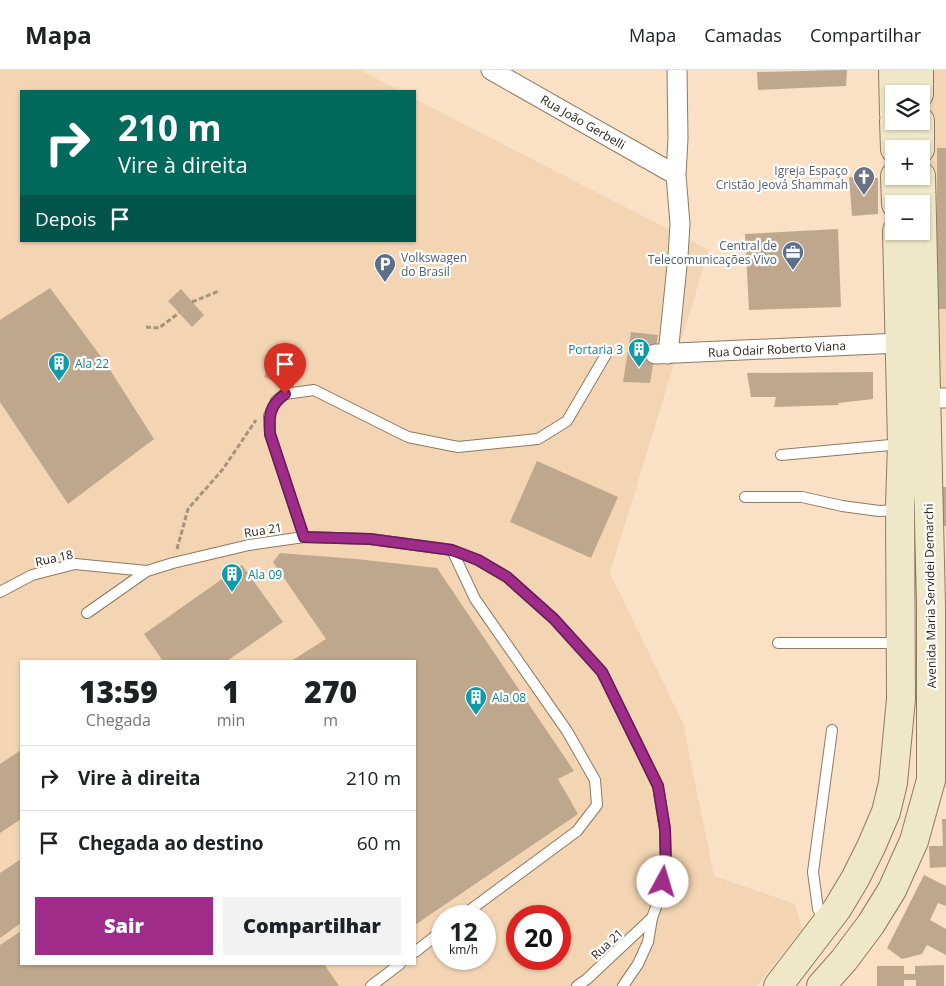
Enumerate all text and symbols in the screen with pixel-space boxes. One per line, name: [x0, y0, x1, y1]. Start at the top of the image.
text: Mapa: [25, 18, 92, 51]
text: Mapa: [629, 23, 676, 47]
text: Camadas: [704, 23, 782, 47]
text: Compartilhar: [810, 23, 921, 47]
map controls: [885, 85, 930, 240]
button: layers: [885, 85, 930, 130]
street label: Rua João Gerbelli: [537, 91, 629, 153]
text: 210 m: [118, 104, 222, 151]
icon: right: [35, 110, 100, 175]
button: +: [885, 140, 930, 185]
text: Vire à direita: [118, 149, 248, 179]
place label: Igreja Espaço Cristão Jeová Shammah: [716, 162, 848, 193]
church icon: Igreja Espaço Cristão Jeová Shammah: [852, 165, 876, 196]
button: −: [885, 195, 930, 240]
icon: arrive: [106, 205, 134, 233]
text: Depois: [35, 206, 96, 232]
place label: Central de Telecomunicações Vivo: [648, 237, 777, 268]
office icon: Central de Telecomunicações Vivo: [781, 240, 805, 271]
place label: Volkswagen do Brasil: [401, 249, 467, 280]
parking icon: Volkswagen do Brasil: [373, 252, 397, 283]
building icon: Portaria 3: [627, 337, 651, 368]
street label: Rua Odair Roberto Viana: [708, 337, 846, 361]
place label: Portaria 3: [568, 341, 623, 358]
pin: [264, 343, 306, 394]
icon: arrive: [271, 350, 299, 378]
building icon: Ala 22: [47, 351, 71, 382]
place label: Ala 22: [75, 355, 109, 372]
street label: Avenida Maria Servidei Demarchi: [920, 503, 940, 689]
street label: Rua 21: [243, 519, 283, 541]
street label: Rua 18: [34, 546, 75, 570]
building icon: Ala 09: [220, 562, 244, 593]
place label: Ala 09: [248, 566, 282, 583]
text: 13:59: [79, 671, 158, 712]
text: 1: [222, 671, 240, 712]
text: 270: [304, 671, 357, 712]
building icon: Ala 08: [464, 685, 488, 716]
place label: Ala 08: [492, 689, 526, 706]
text: Chegada: [86, 709, 151, 731]
text: min: [217, 709, 245, 731]
text: m: [323, 709, 338, 731]
icon: right: [35, 764, 63, 792]
text: Vire à direita: [78, 765, 201, 791]
text: 210 m: [346, 765, 401, 791]
icon: arrive: [35, 829, 63, 857]
text: Chegada ao destino: [78, 830, 264, 856]
text: 60 m: [357, 830, 401, 856]
position arrow: [636, 855, 688, 907]
button: Sair: [35, 897, 213, 955]
button: Compartilhar: [223, 897, 401, 955]
speed limit sign: 20: [506, 905, 571, 970]
text: 12: [449, 914, 478, 948]
street label: Rua 21: [587, 925, 627, 963]
text: km/h: [449, 941, 478, 958]

